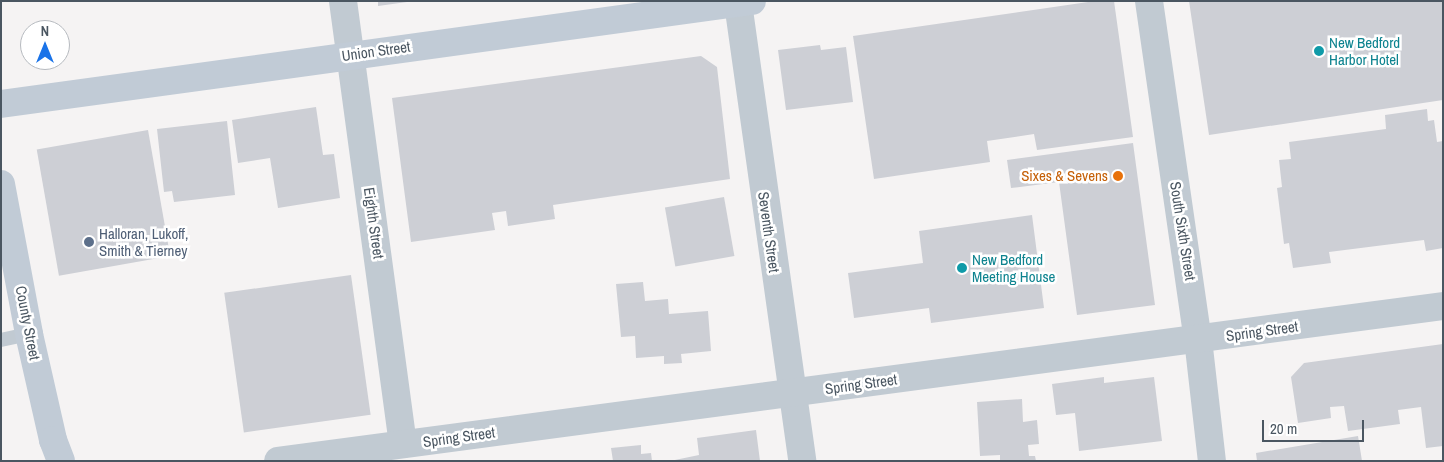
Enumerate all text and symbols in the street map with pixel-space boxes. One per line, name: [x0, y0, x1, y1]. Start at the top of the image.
north arrow: [20, 20, 70, 70]
text: N: [41, 22, 49, 40]
place label: New Bedford Harbor Hotel: [1329, 33, 1400, 68]
street label: Union Street: [341, 37, 411, 65]
marker: New Bedford Harbor Hotel: [1313, 45, 1325, 57]
place label: Sixes & Sevens: [1021, 167, 1108, 185]
marker: Sixes & Sevens: [1112, 170, 1124, 182]
street label: South Sixth Street: [1166, 180, 1200, 282]
street label: Eighth Street: [360, 186, 388, 260]
street label: Seventh Street: [754, 190, 784, 274]
place label: Halloran, Lukoff, Smith & Tierney: [99, 224, 188, 259]
marker: Halloran, Lukoff, Smith & Tierney: [83, 236, 95, 248]
place label: New Bedford Meeting House: [972, 250, 1055, 285]
marker: New Bedford Meeting House: [956, 262, 968, 274]
street label: County Street: [12, 284, 44, 362]
street label: Spring Street: [1225, 317, 1299, 345]
street label: Spring Street: [824, 370, 898, 398]
scale bar: [1264, 410, 1366, 442]
text: 20 m: [1270, 418, 1297, 439]
street label: Spring Street: [422, 423, 496, 451]

